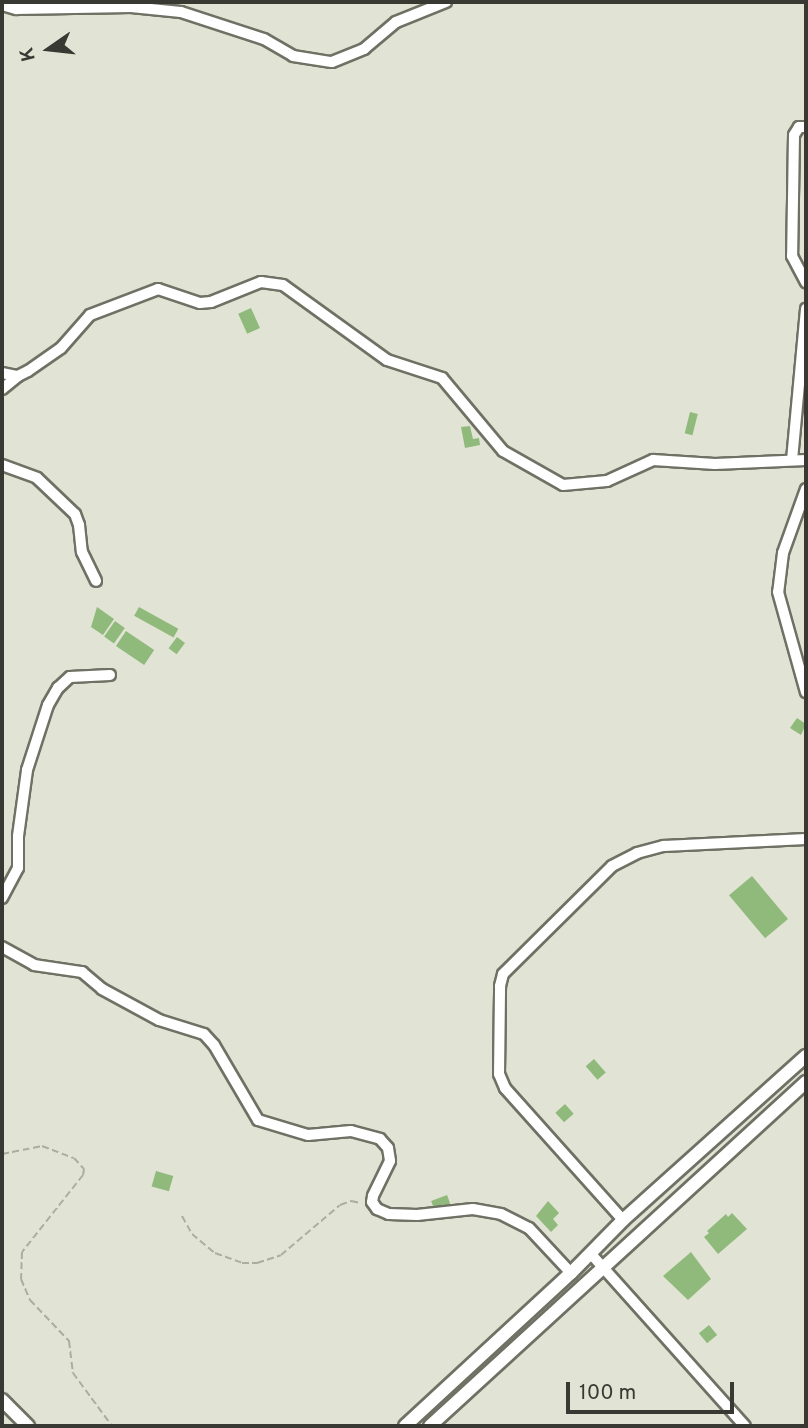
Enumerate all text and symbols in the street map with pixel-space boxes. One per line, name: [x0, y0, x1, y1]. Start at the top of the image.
north arrow: [14, 14, 84, 84]
text: K: [15, 45, 42, 64]
scale bar: [570, 1368, 738, 1412]
text: 100 m: [579, 1380, 636, 1407]

